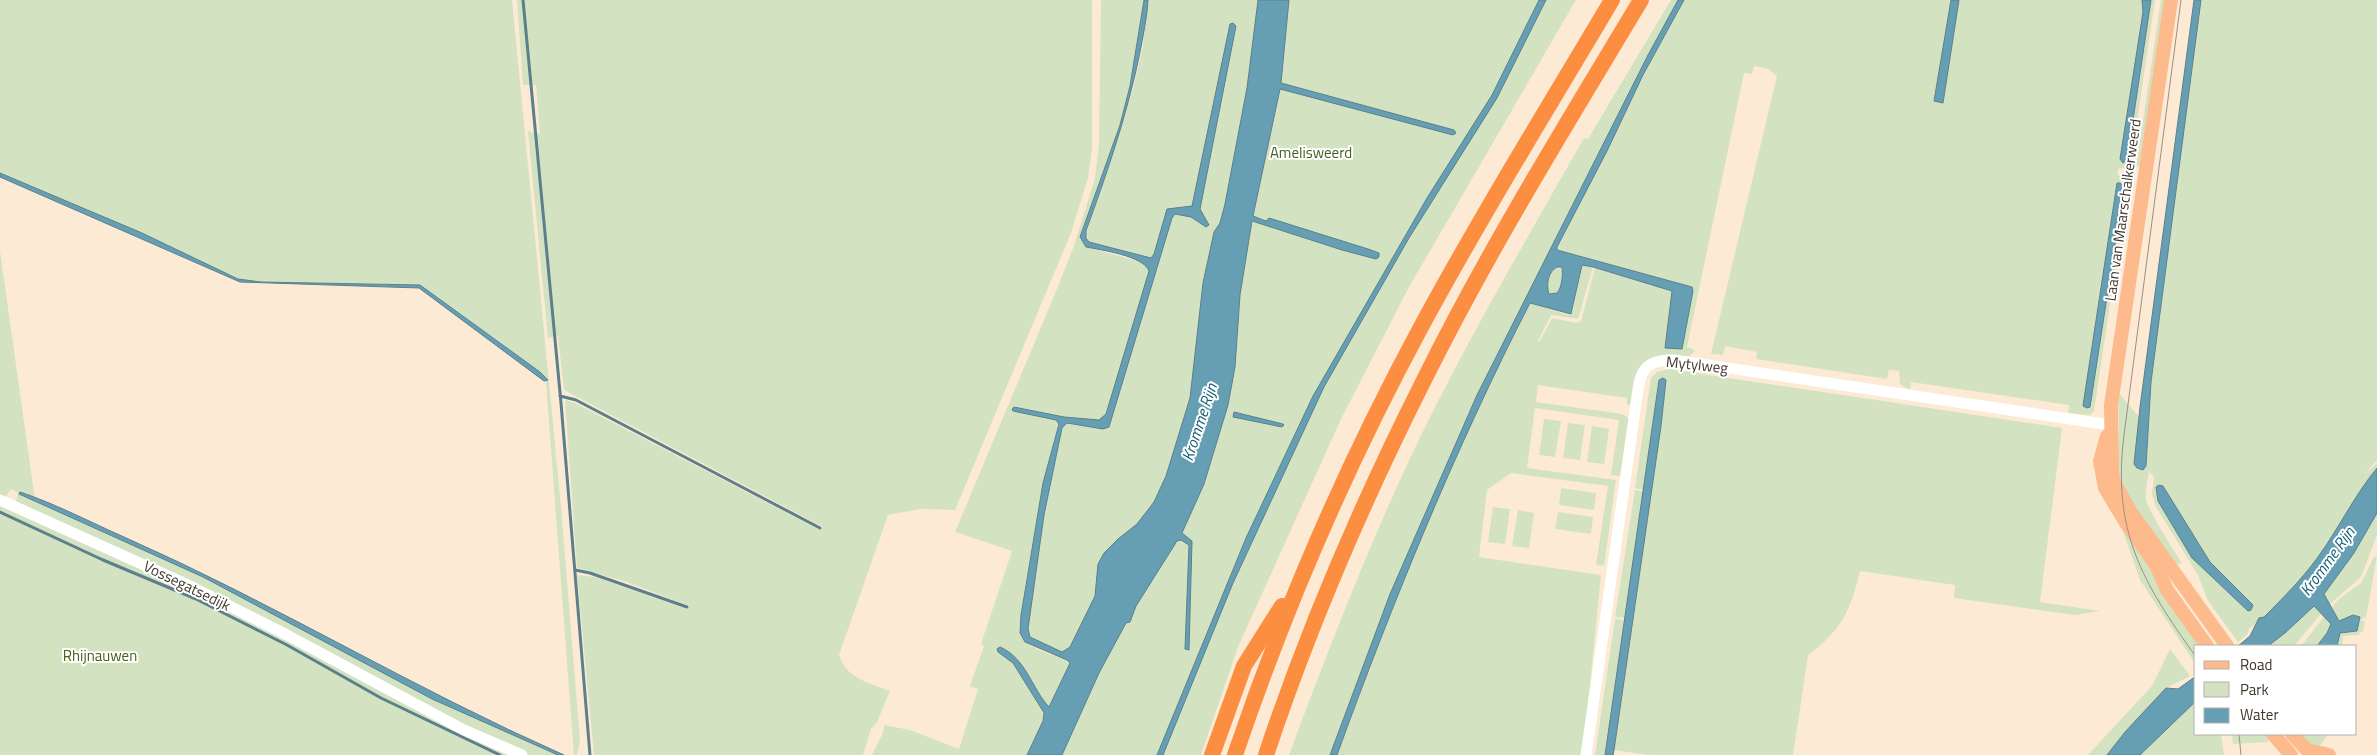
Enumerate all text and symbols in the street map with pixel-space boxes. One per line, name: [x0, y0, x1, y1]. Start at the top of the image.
street label: Laan van Maarschalkerweerd: [2098, 117, 2147, 303]
park label: Amelisweerd: [1270, 141, 1352, 164]
street label: Mytylweg: [1665, 350, 1730, 379]
water label: Kromme Rijn: [1175, 379, 1223, 464]
water label: Kromme Rijn: [2294, 521, 2361, 601]
street label: Vossegatsedijk: [140, 555, 235, 617]
park label: Rhijnauwen: [63, 644, 137, 667]
legend: [2194, 645, 2357, 735]
text: Road: [2240, 653, 2272, 676]
text: Park: [2240, 678, 2269, 701]
text: Water: [2240, 703, 2279, 726]

